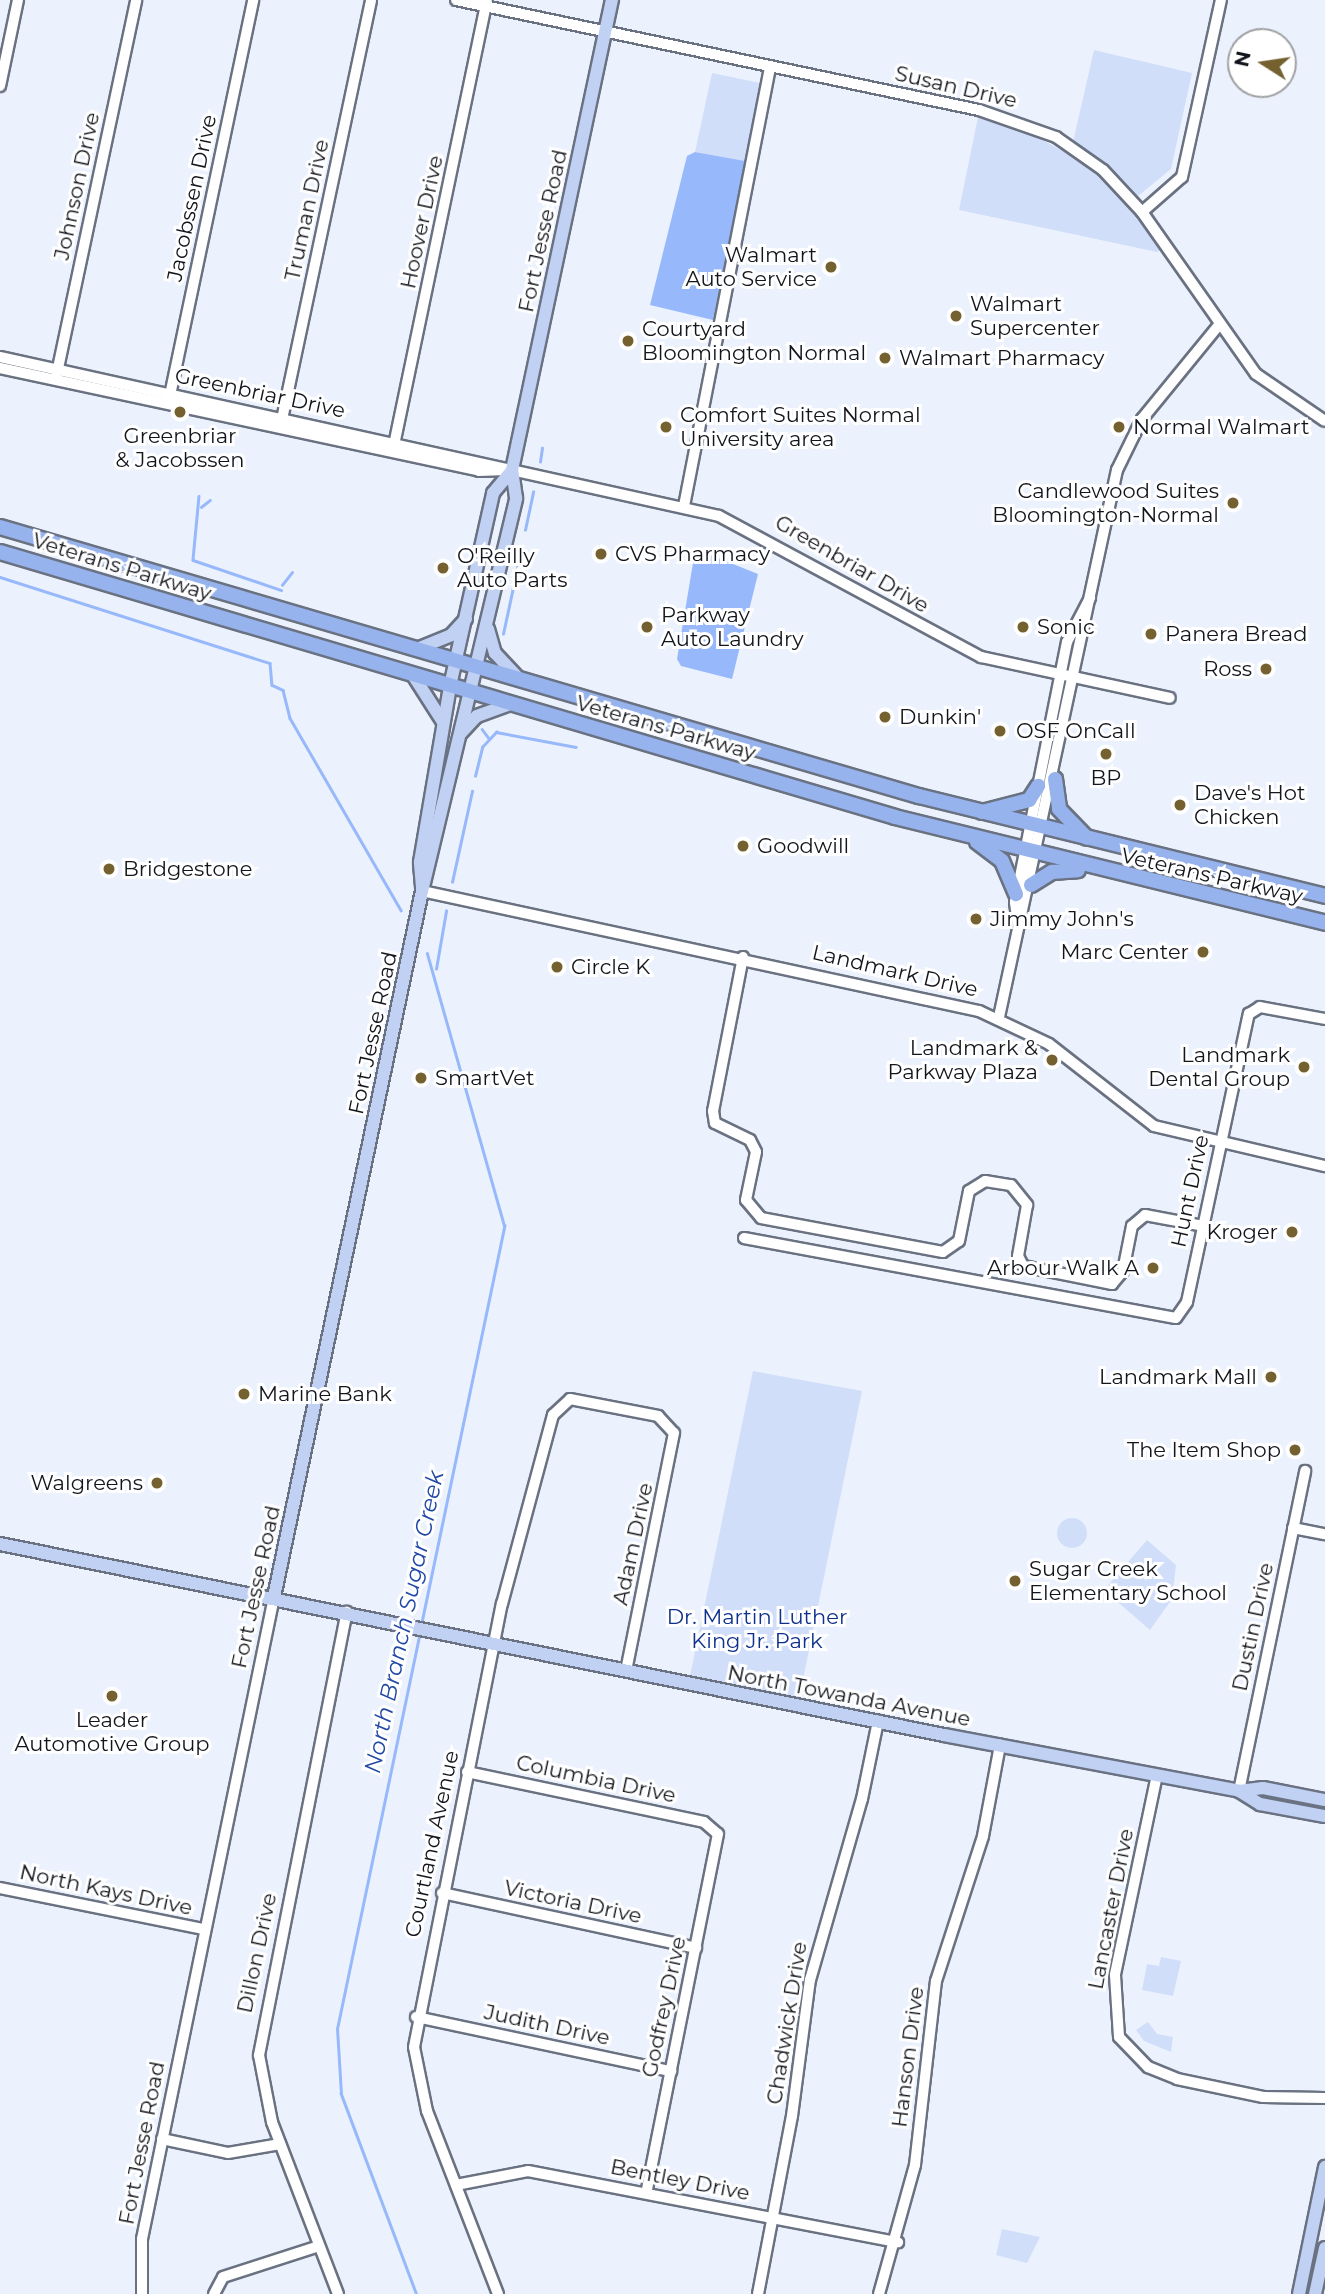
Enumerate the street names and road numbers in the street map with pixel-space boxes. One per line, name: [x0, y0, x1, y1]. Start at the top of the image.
street label: Susan Drive: [893, 61, 1019, 113]
street label: Johnson Drive: [49, 110, 105, 262]
street label: Jacobssen Drive: [162, 112, 222, 284]
street label: Truman Drive: [280, 137, 334, 283]
street label: Fort Jesse Road: [513, 147, 573, 315]
street label: Hoover Drive: [396, 153, 448, 291]
street label: Greenbriar Drive: [173, 363, 347, 423]
street label: Greenbriar Drive: [771, 510, 933, 618]
street label: Veterans Parkway: [30, 528, 214, 606]
street label: Veterans Parkway: [573, 690, 759, 766]
street label: Veterans Parkway: [1119, 843, 1305, 909]
street label: Landmark Drive: [810, 940, 980, 1002]
street label: Fort Jesse Road: [343, 949, 403, 1117]
street label: Hunt Drive: [1166, 1132, 1214, 1250]
street label: Adam Drive: [608, 1481, 658, 1607]
street label: Fort Jesse Road: [226, 1503, 286, 1671]
street label: Dustin Drive: [1227, 1561, 1279, 1693]
street label: North Towanda Avenue: [725, 1660, 973, 1732]
street label: Courtland Avenue: [400, 1748, 464, 1940]
street label: Columbia Drive: [514, 1750, 678, 1808]
street label: Lancaster Drive: [1083, 1827, 1139, 1991]
street label: North Kays Drive: [17, 1859, 195, 1921]
street label: Victoria Drive: [502, 1875, 644, 1929]
street label: Dillon Drive: [232, 1891, 282, 2015]
street label: Godfrey Drive: [637, 1934, 691, 2080]
street label: Chadwick Drive: [762, 1940, 812, 2106]
street label: Hanson Drive: [887, 1985, 929, 2129]
street label: Judith Drive: [482, 1999, 612, 2051]
street label: Fort Jesse Road: [114, 2059, 170, 2227]
street label: Bentley Drive: [608, 2154, 752, 2206]

